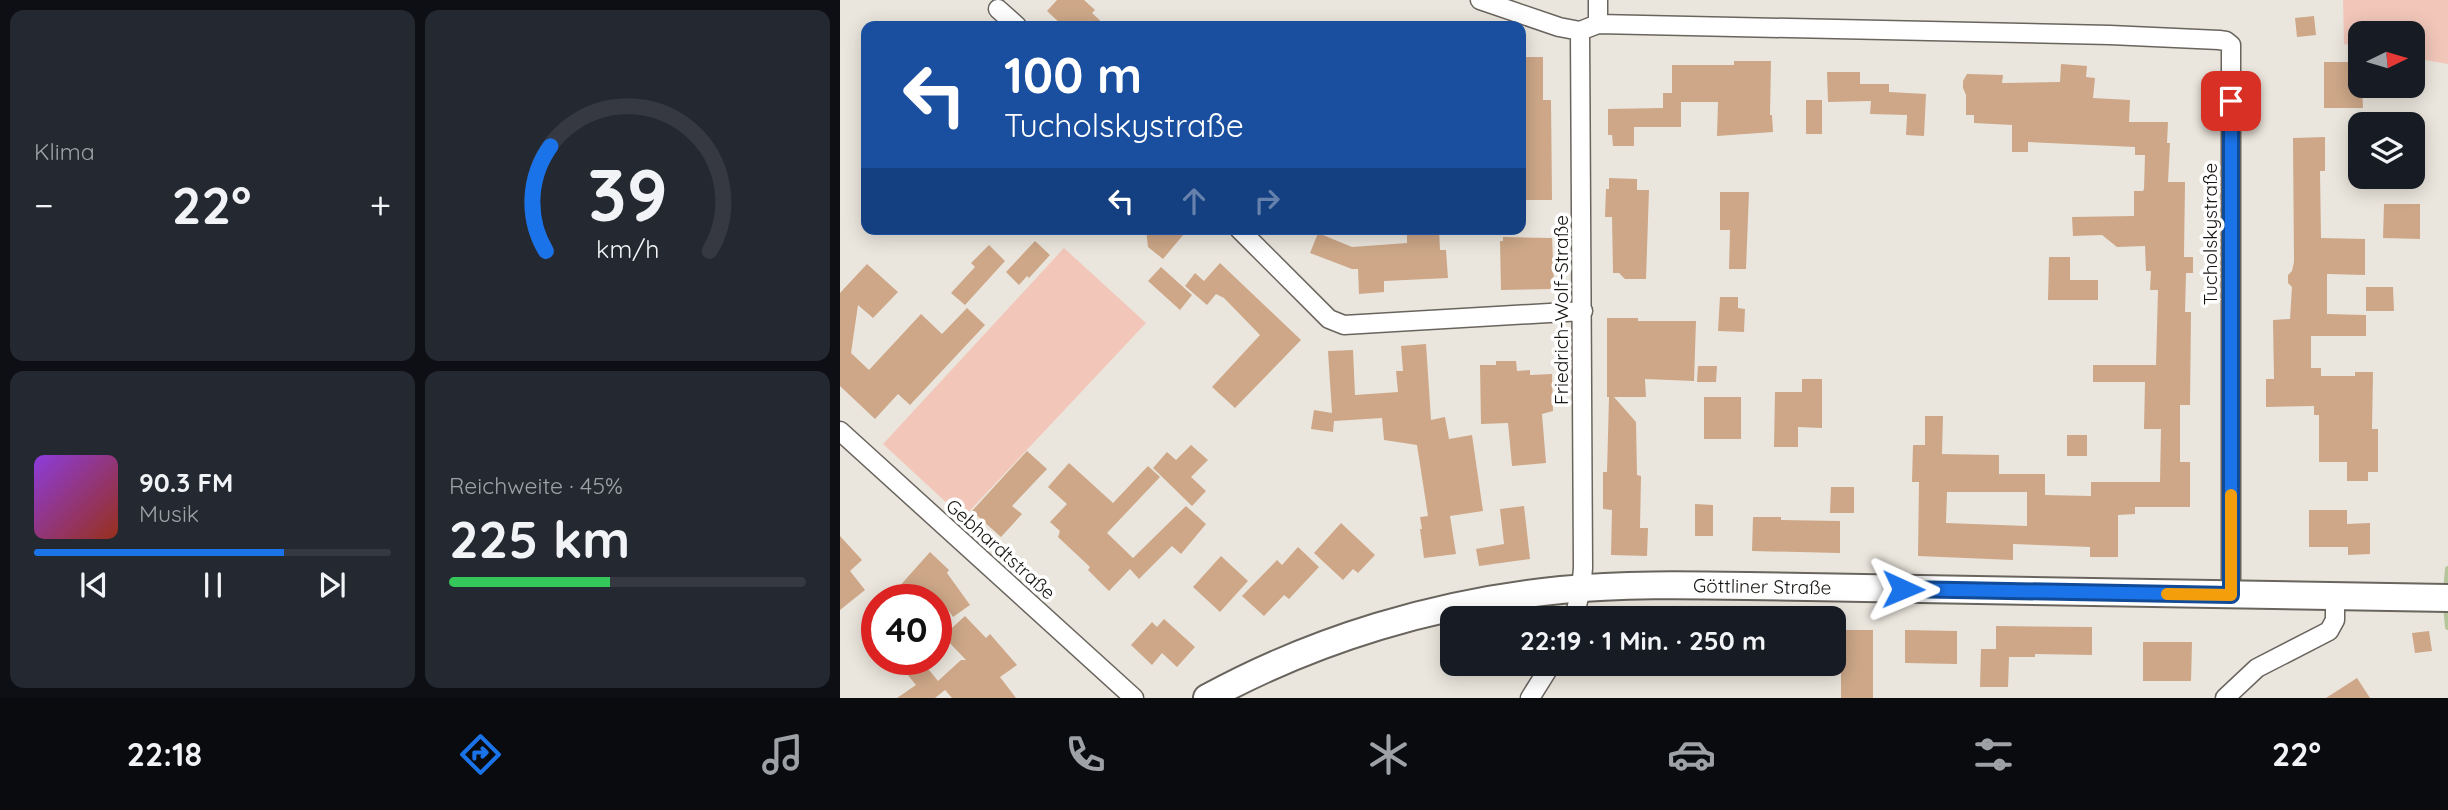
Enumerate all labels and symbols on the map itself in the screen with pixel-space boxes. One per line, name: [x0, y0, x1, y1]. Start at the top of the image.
north arrow: [2348, 21, 2426, 98]
pin: [2201, 71, 2261, 131]
street label: Tucholskystraße: [2198, 163, 2222, 305]
street label: Friedrich-Wolf-Straße: [1549, 215, 1573, 405]
street label: Gebhardtstraße: [941, 494, 1061, 604]
position arrow: [1866, 552, 1940, 626]
street label: Göttliner Straße: [1693, 573, 1832, 599]
speed limit sign: 40: [861, 584, 952, 675]

